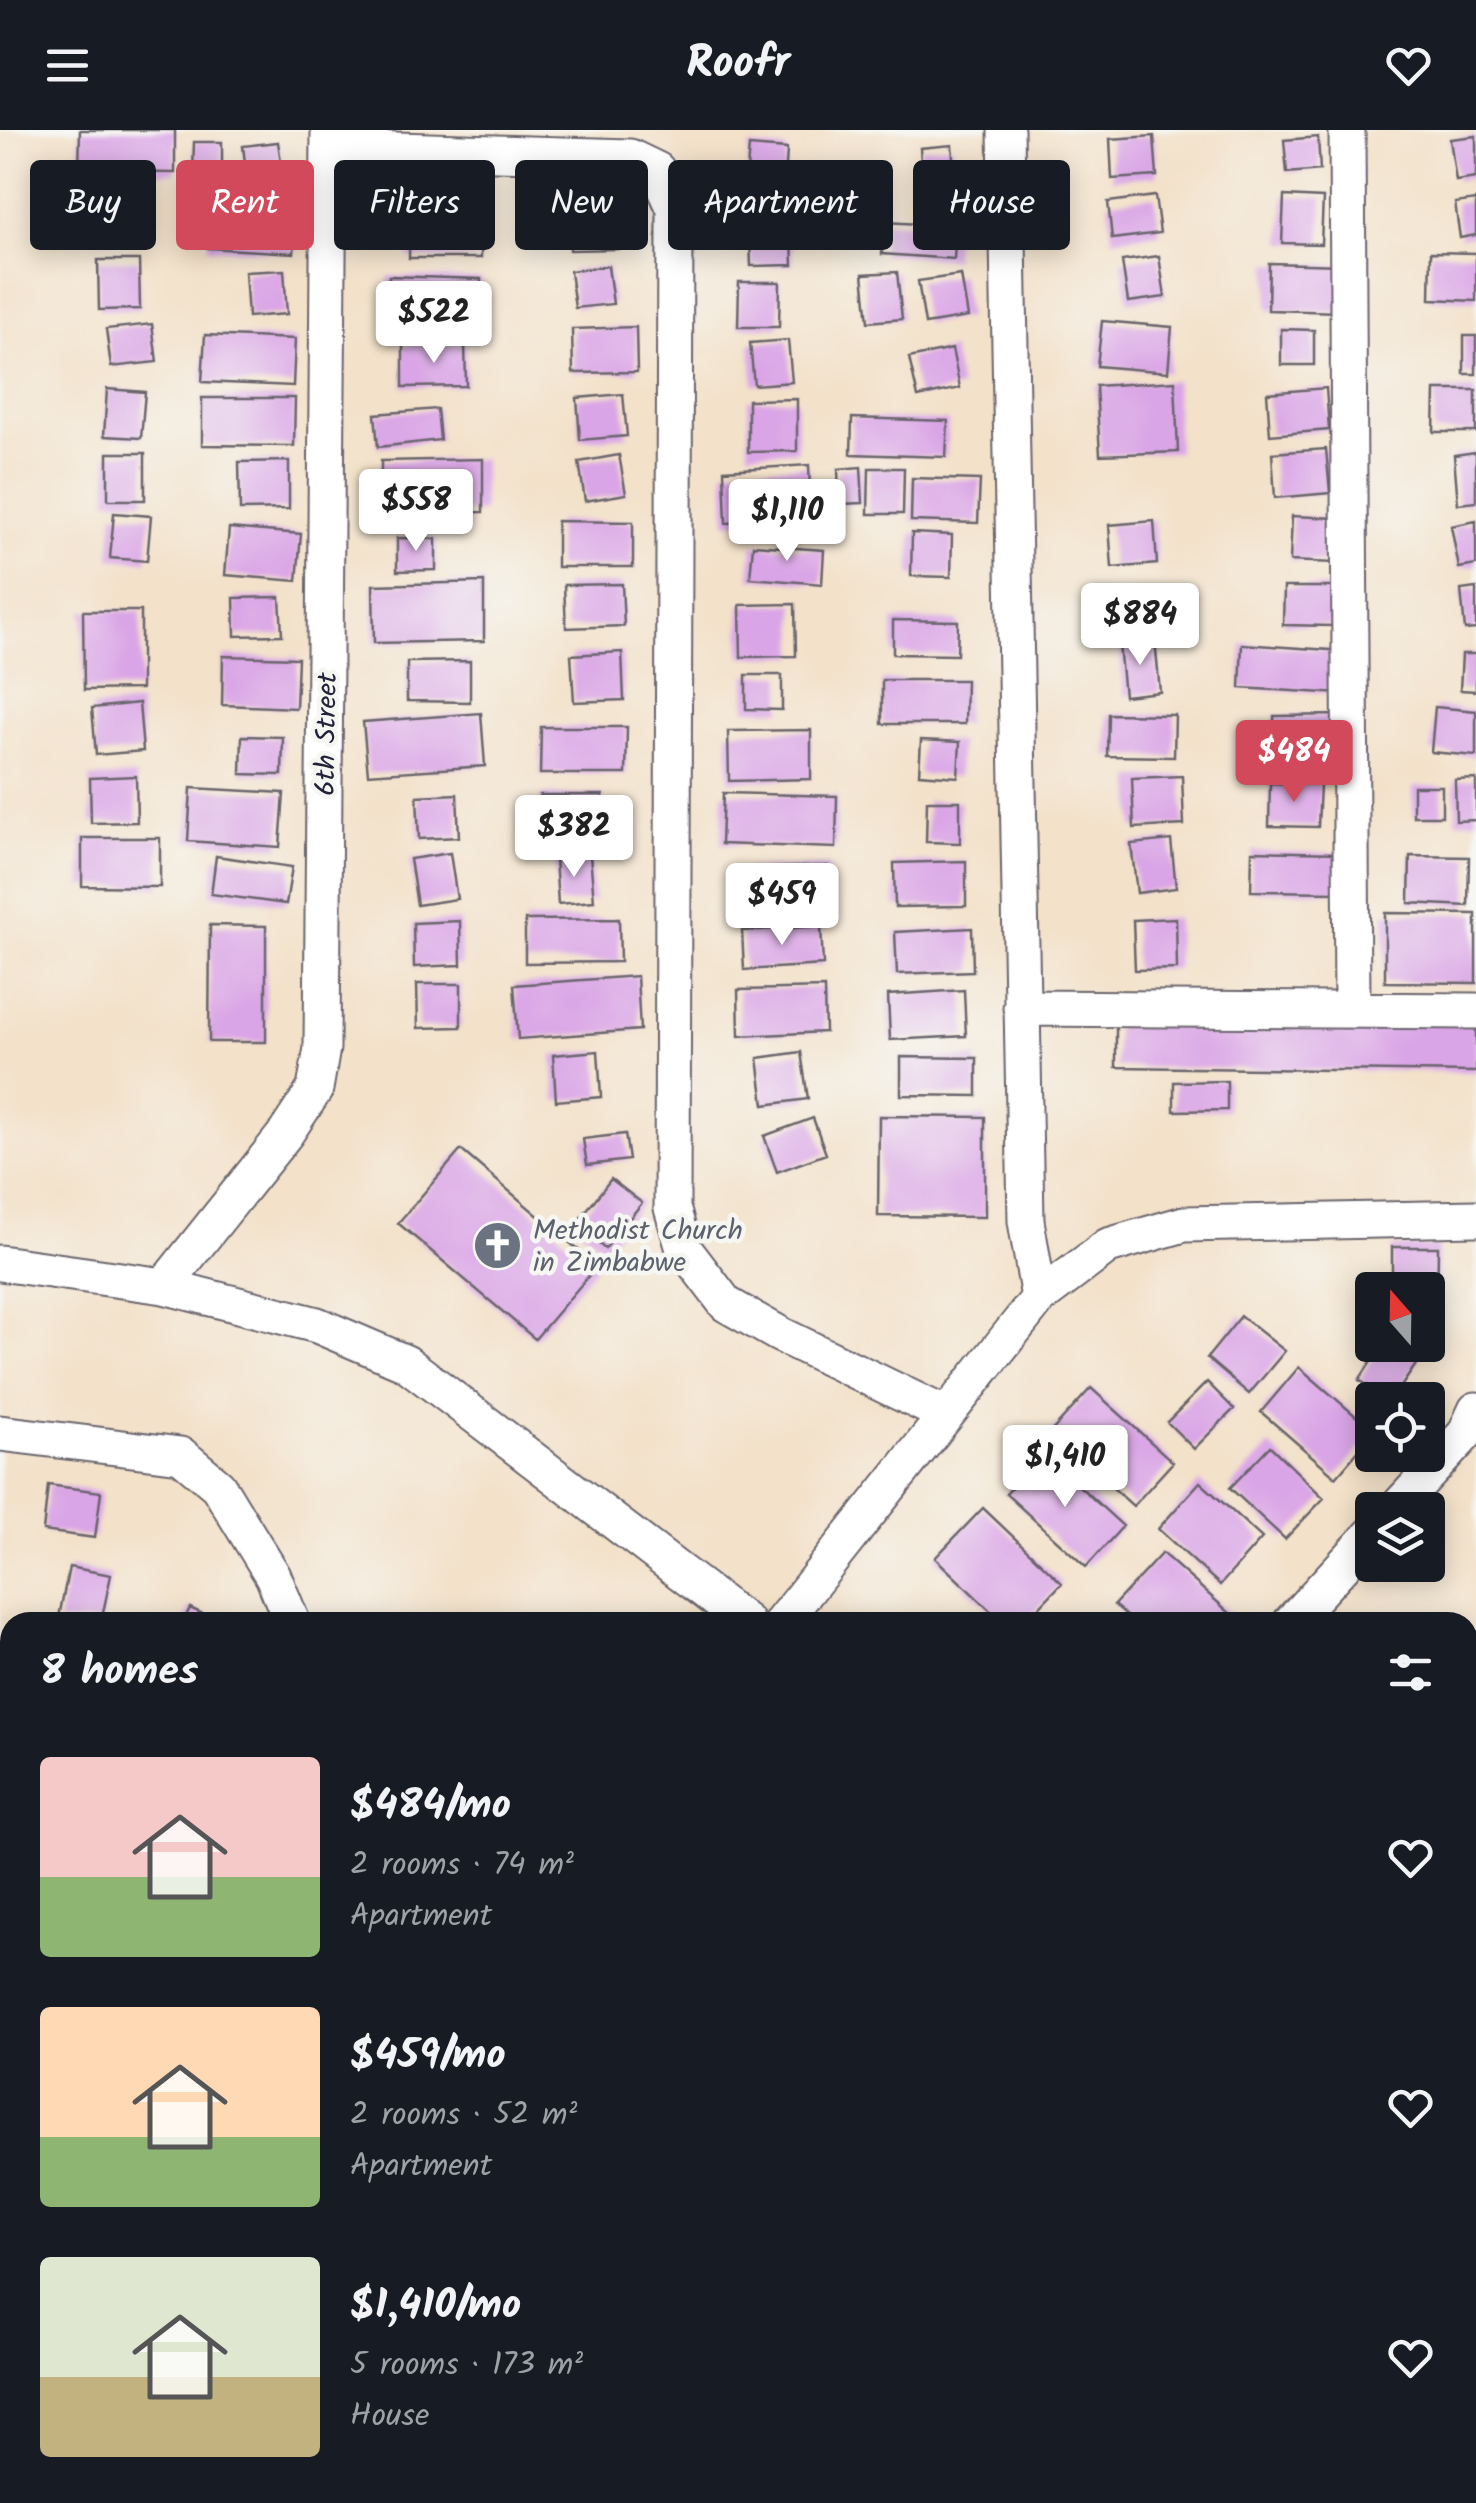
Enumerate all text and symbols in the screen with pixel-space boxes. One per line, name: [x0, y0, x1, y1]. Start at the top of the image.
text: Roofr: [686, 29, 790, 101]
icon: menu: [40, 38, 95, 93]
icon: heart: [1381, 38, 1436, 93]
chip: Buy: [30, 160, 156, 250]
chip: Rent: [176, 160, 314, 250]
chip: Filters: [334, 160, 495, 250]
chip: New: [515, 160, 648, 250]
chip: Apartment: [668, 160, 893, 250]
chip: House: [913, 160, 1070, 250]
pin: $522: [375, 281, 493, 366]
text: $522: [398, 288, 470, 339]
pin: $558: [357, 469, 475, 554]
text: $558: [381, 476, 451, 527]
pin: $1,110: [706, 479, 868, 564]
text: $1,110: [751, 486, 823, 537]
pin: $884: [1081, 583, 1199, 668]
text: $884: [1103, 590, 1177, 641]
street label: 6th Street: [304, 671, 351, 796]
pin: $484: [1235, 720, 1353, 805]
text: $484: [1258, 727, 1330, 778]
pin: $382: [515, 795, 633, 880]
text: $382: [537, 802, 611, 853]
pin: $459: [723, 863, 841, 948]
text: $459: [748, 870, 816, 921]
place label: Methodist Church in Zimbabwe: [533, 1209, 743, 1286]
church icon: Methodist Church in Zimbabwe: [472, 1219, 524, 1271]
north arrow: [1355, 1272, 1445, 1362]
map controls: [1355, 1272, 1445, 1582]
button: locate: [1355, 1382, 1445, 1472]
pin: $1,410: [984, 1425, 1146, 1510]
text: $1,410: [1025, 1432, 1105, 1483]
button: layers: [1355, 1492, 1445, 1582]
text: 8 homes: [40, 1639, 198, 1706]
icon: filters: [1383, 1645, 1438, 1700]
text: $484/mo: [350, 1773, 511, 1840]
icon: home: [120, 1797, 240, 1917]
icon: heart: [1383, 1830, 1438, 1885]
text: 2 rooms · 74 m²: [350, 1840, 574, 1891]
text: Apartment: [350, 1891, 492, 1942]
text: $459/mo: [350, 2023, 506, 2090]
icon: home: [120, 2047, 240, 2167]
icon: heart: [1383, 2080, 1438, 2135]
text: 2 rooms · 52 m²: [350, 2090, 577, 2141]
text: Apartment: [350, 2141, 492, 2192]
text: $1,410/mo: [350, 2273, 521, 2340]
icon: home: [120, 2297, 240, 2417]
icon: heart: [1383, 2330, 1438, 2385]
text: 5 rooms · 173 m²: [350, 2340, 583, 2391]
text: House: [350, 2391, 429, 2442]

